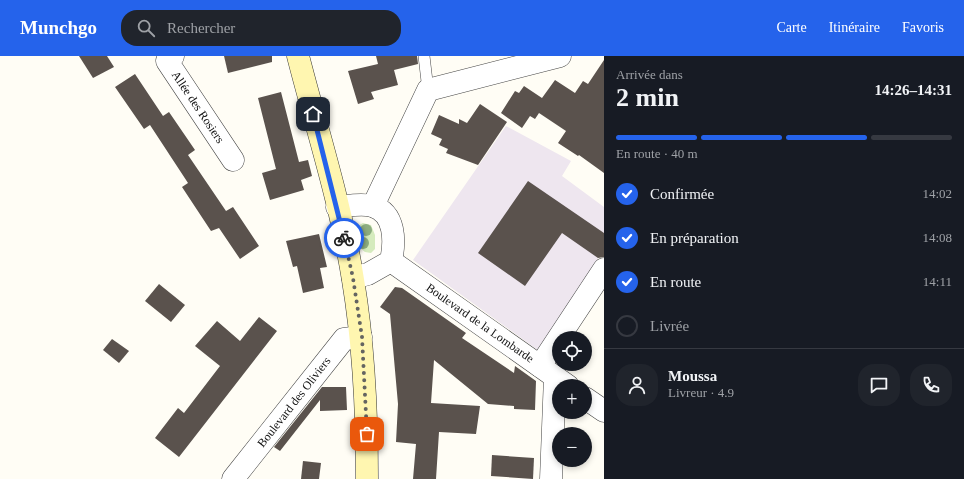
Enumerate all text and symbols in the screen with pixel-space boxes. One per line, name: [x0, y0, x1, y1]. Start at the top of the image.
search box: [121, 10, 401, 46]
text: Munchgo: [20, 17, 97, 38]
icon: search: [135, 17, 157, 39]
text: Rechercher: [167, 20, 235, 36]
text: Carte: [776, 20, 807, 35]
text: Itinéraire: [829, 20, 880, 35]
text: Favoris: [902, 20, 944, 35]
text: Arrivée dans: [616, 67, 683, 82]
street label: Allée des Rosiers: [169, 68, 227, 146]
text: 14:26–14:31: [875, 82, 952, 98]
text: 2 min: [616, 83, 679, 112]
pin: [296, 97, 330, 131]
icon: home: [302, 103, 324, 125]
text: En route · 40 m: [616, 146, 698, 161]
icon: check: [616, 183, 638, 205]
text: Confirmée: [650, 186, 714, 202]
text: 14:02: [922, 186, 952, 201]
courier: [324, 218, 364, 258]
icon: bike: [333, 227, 355, 249]
icon: check: [616, 227, 638, 249]
text: En préparation: [650, 230, 739, 246]
text: 14:08: [922, 230, 952, 245]
icon: check: [616, 271, 638, 293]
text: En route: [650, 274, 701, 290]
text: 14:11: [923, 274, 952, 289]
street label: Boulevard de la Lombarde: [423, 280, 537, 366]
text: Livrée: [650, 318, 689, 334]
map controls: [552, 331, 592, 467]
button: locate: [552, 331, 592, 371]
street label: Boulevard des Oliviers: [254, 354, 334, 450]
button: person: [616, 364, 658, 406]
button: chat: [858, 364, 900, 406]
button: phone: [910, 364, 952, 406]
text: Moussa: [668, 368, 717, 384]
button: +: [552, 379, 592, 419]
text: Livreur · 4.9: [668, 385, 734, 400]
pin: [350, 417, 384, 451]
icon: bag: [356, 423, 378, 445]
button: −: [552, 427, 592, 467]

